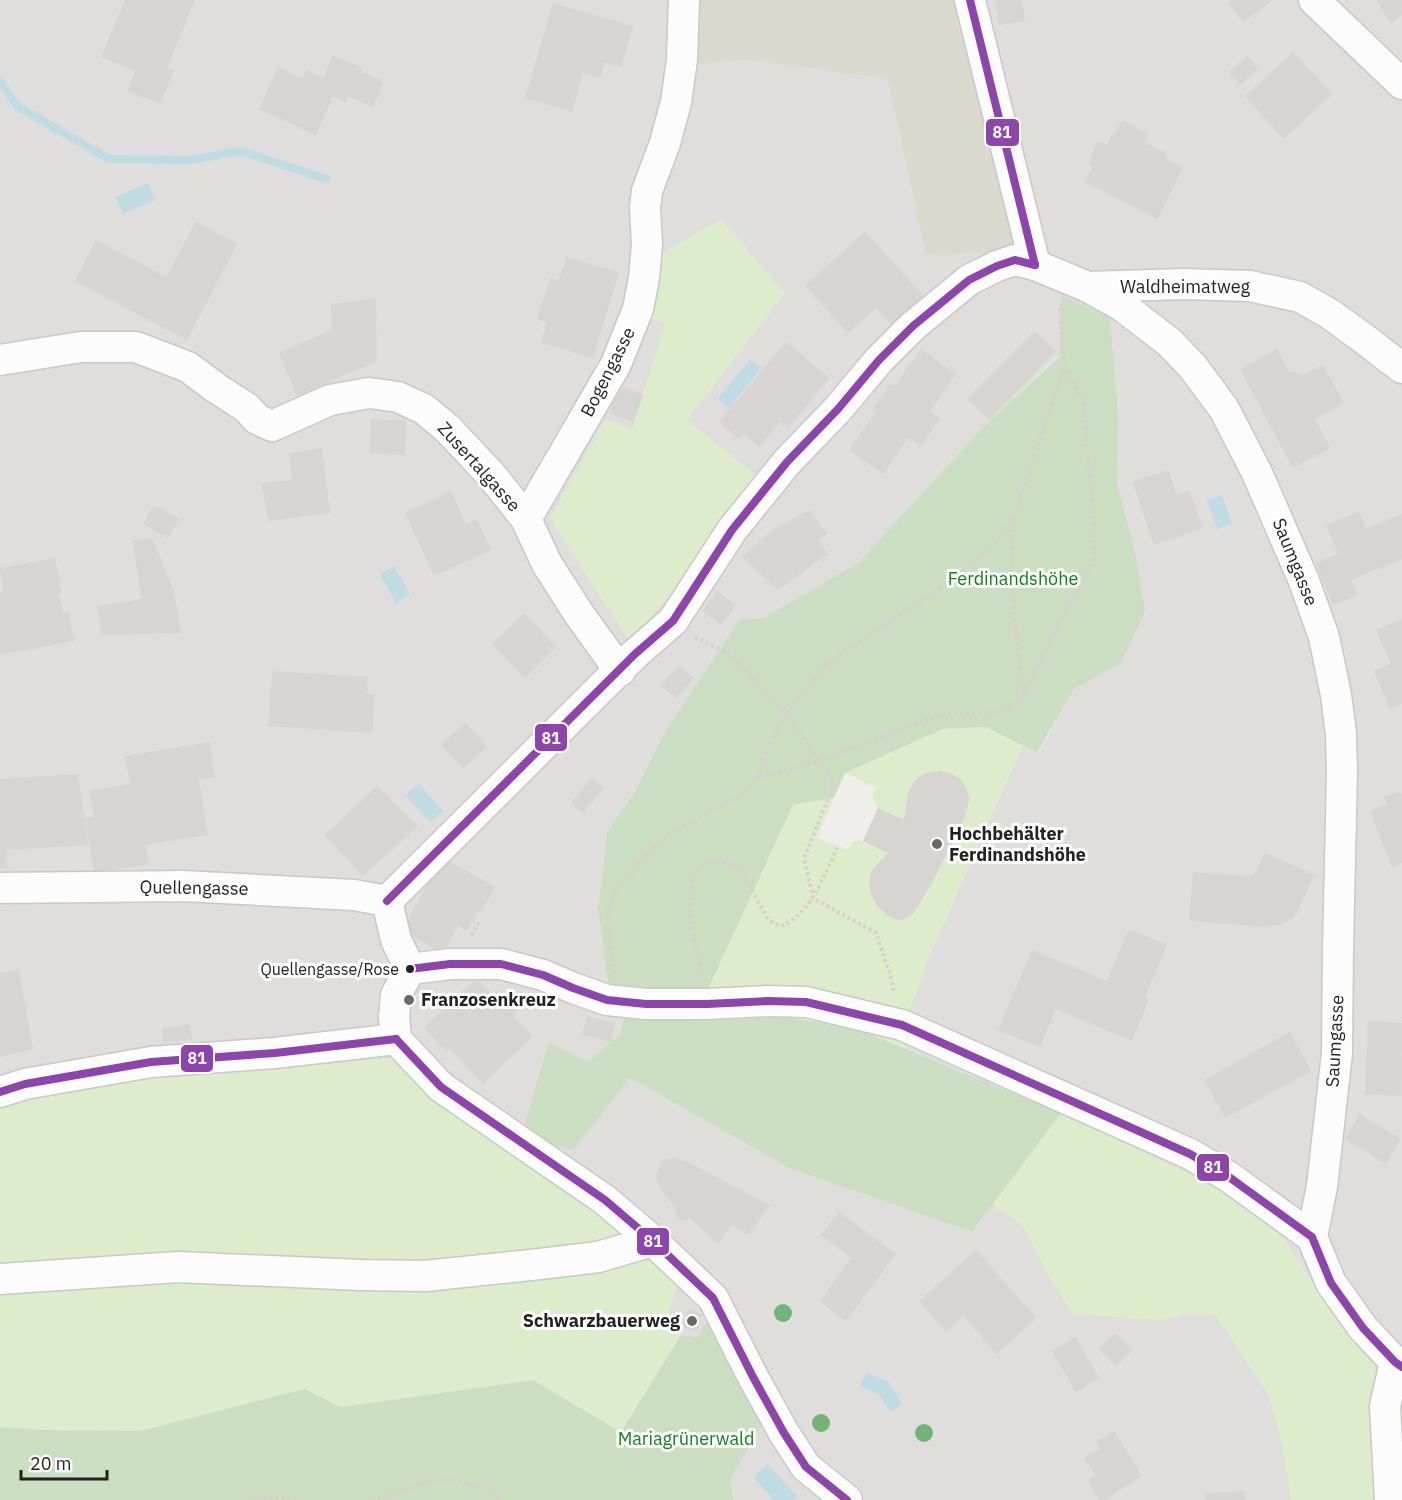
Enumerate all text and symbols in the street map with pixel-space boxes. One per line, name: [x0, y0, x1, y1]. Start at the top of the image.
line badge: 81: [985, 118, 1020, 147]
text: 81: [992, 122, 1012, 142]
street label: Waldheimatweg: [1120, 275, 1251, 298]
street label: Bogengasse: [575, 323, 640, 421]
street label: Zusertalgasse: [433, 417, 526, 516]
street label: Saumgasse: [1267, 515, 1323, 609]
park label: Ferdinandshöhe: [948, 567, 1078, 590]
line badge: 81: [534, 723, 568, 752]
text: 81: [541, 728, 561, 748]
place label: Hochbehälter Ferdinandshöhe: [949, 822, 1086, 866]
marker: Hochbehälter Ferdinandshöhe: [930, 837, 944, 851]
street label: Quellengasse: [139, 875, 249, 900]
place label: Quellengasse/Rose: [260, 959, 399, 979]
marker: Quellengasse/Rose: [404, 963, 416, 975]
place label: Franzosenkreuz: [421, 988, 556, 1011]
marker: Franzosenkreuz: [402, 993, 416, 1007]
street label: Saumgasse: [1321, 994, 1348, 1088]
line badge: 81: [180, 1044, 214, 1073]
text: 81: [187, 1048, 207, 1068]
line badge: 81: [1196, 1153, 1230, 1182]
text: 81: [1203, 1157, 1223, 1177]
line badge: 81: [636, 1227, 670, 1256]
text: 81: [643, 1231, 663, 1251]
place label: Schwarzbauerweg: [523, 1309, 680, 1332]
marker: Schwarzbauerweg: [685, 1314, 699, 1328]
park label: Mariagrünerwald: [618, 1427, 754, 1450]
scale bar: [21, 1443, 106, 1481]
text: 20 m: [30, 1452, 72, 1475]

